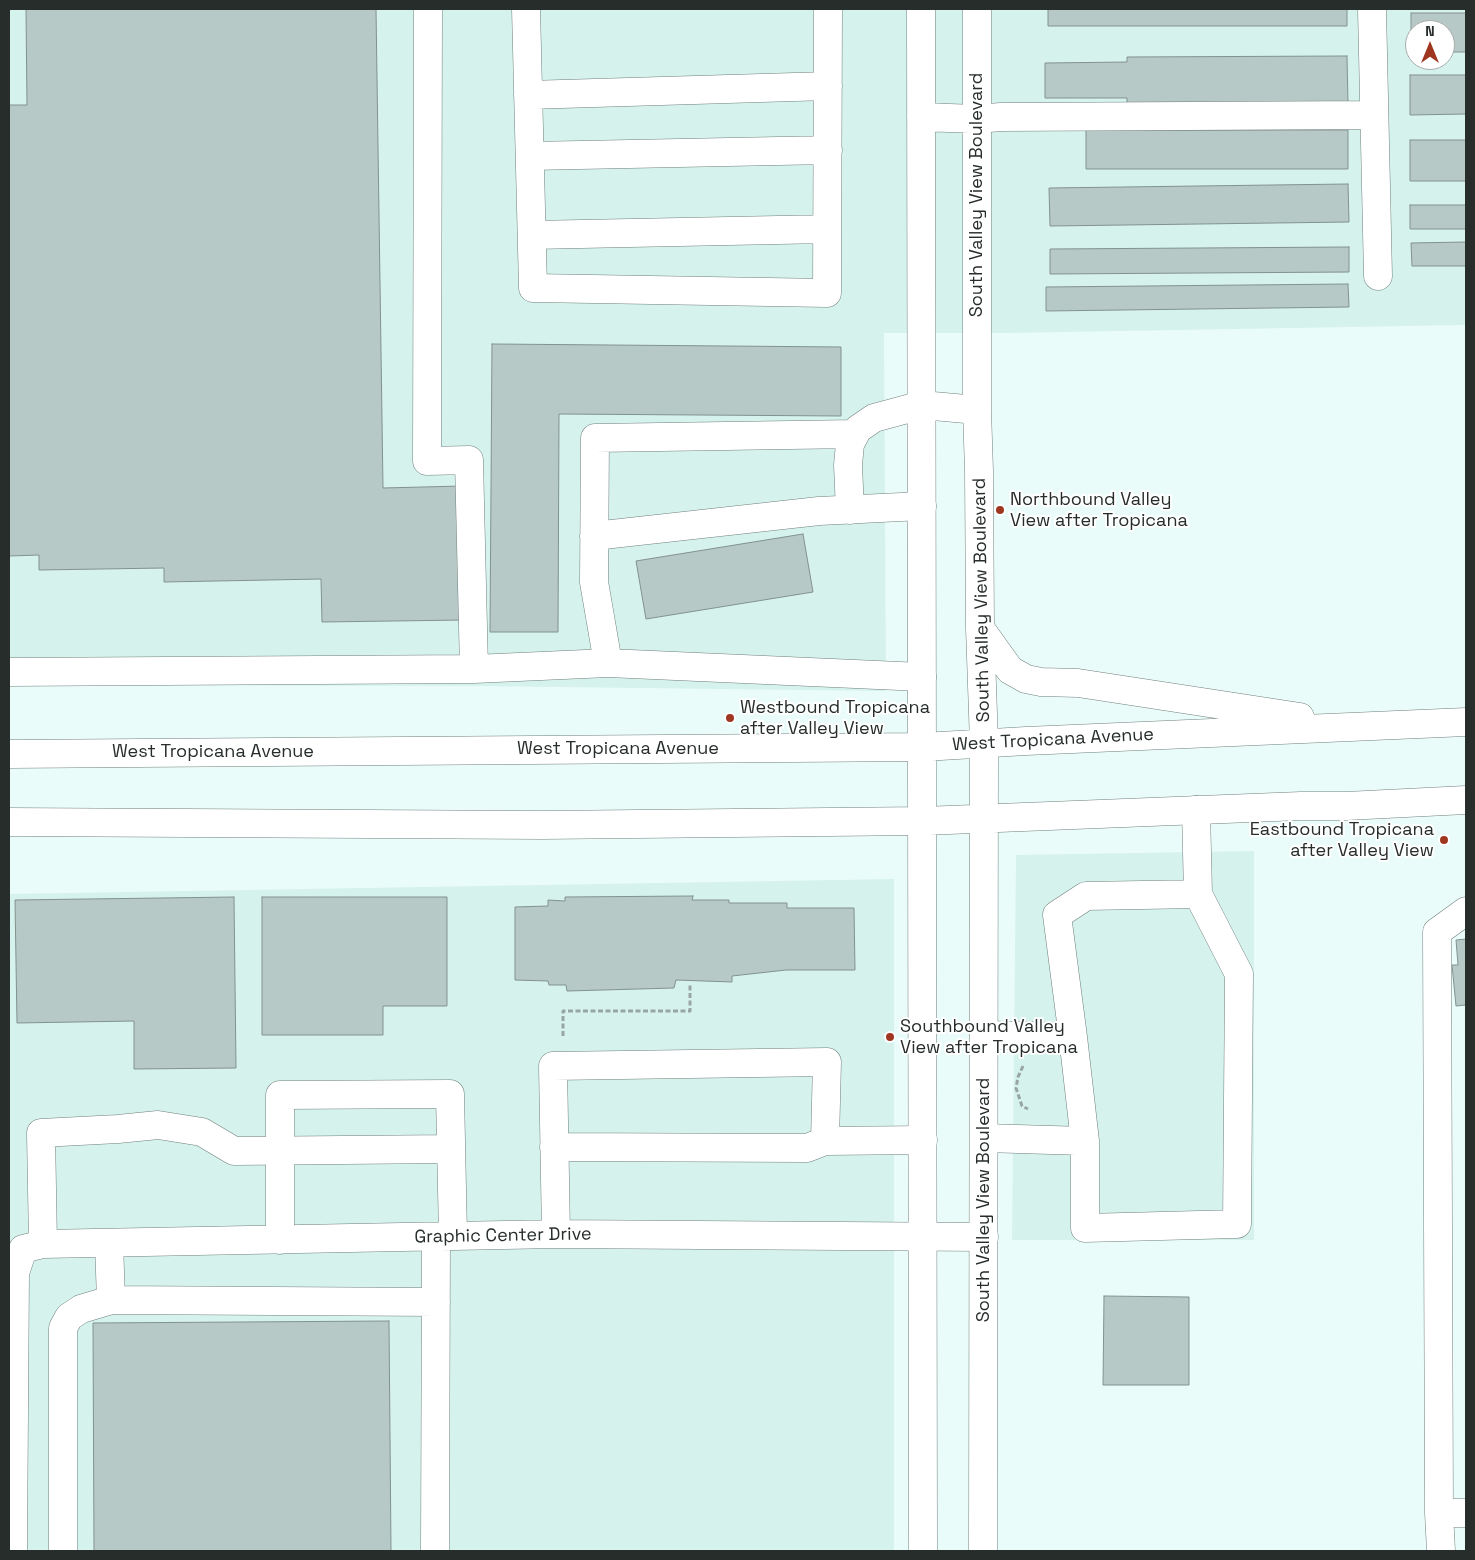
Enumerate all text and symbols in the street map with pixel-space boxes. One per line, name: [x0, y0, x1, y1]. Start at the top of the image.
north arrow: [1405, 20, 1455, 70]
text: N: [1425, 22, 1435, 40]
street label: South Valley View Boulevard: [966, 73, 988, 317]
street label: South Valley View Boulevard: [969, 477, 995, 723]
place label: Northbound Valley View after Tropicana: [1010, 489, 1188, 532]
marker: Northbound Valley View after Tropicana: [994, 504, 1006, 516]
place label: Westbound Tropicana after Valley View: [740, 697, 930, 740]
marker: Westbound Tropicana after Valley View: [724, 712, 736, 724]
street label: West Tropicana Avenue: [952, 724, 1154, 756]
street label: West Tropicana Avenue: [517, 738, 719, 760]
street label: West Tropicana Avenue: [112, 741, 314, 763]
place label: Eastbound Tropicana after Valley View: [1250, 819, 1434, 862]
marker: Eastbound Tropicana after Valley View: [1438, 834, 1450, 846]
place label: Southbound Valley View after Tropicana: [900, 1016, 1078, 1058]
marker: Southbound Valley View after Tropicana: [884, 1031, 896, 1043]
street label: South Valley View Boulevard: [973, 1078, 995, 1322]
street label: Graphic Center Drive: [414, 1224, 592, 1248]

